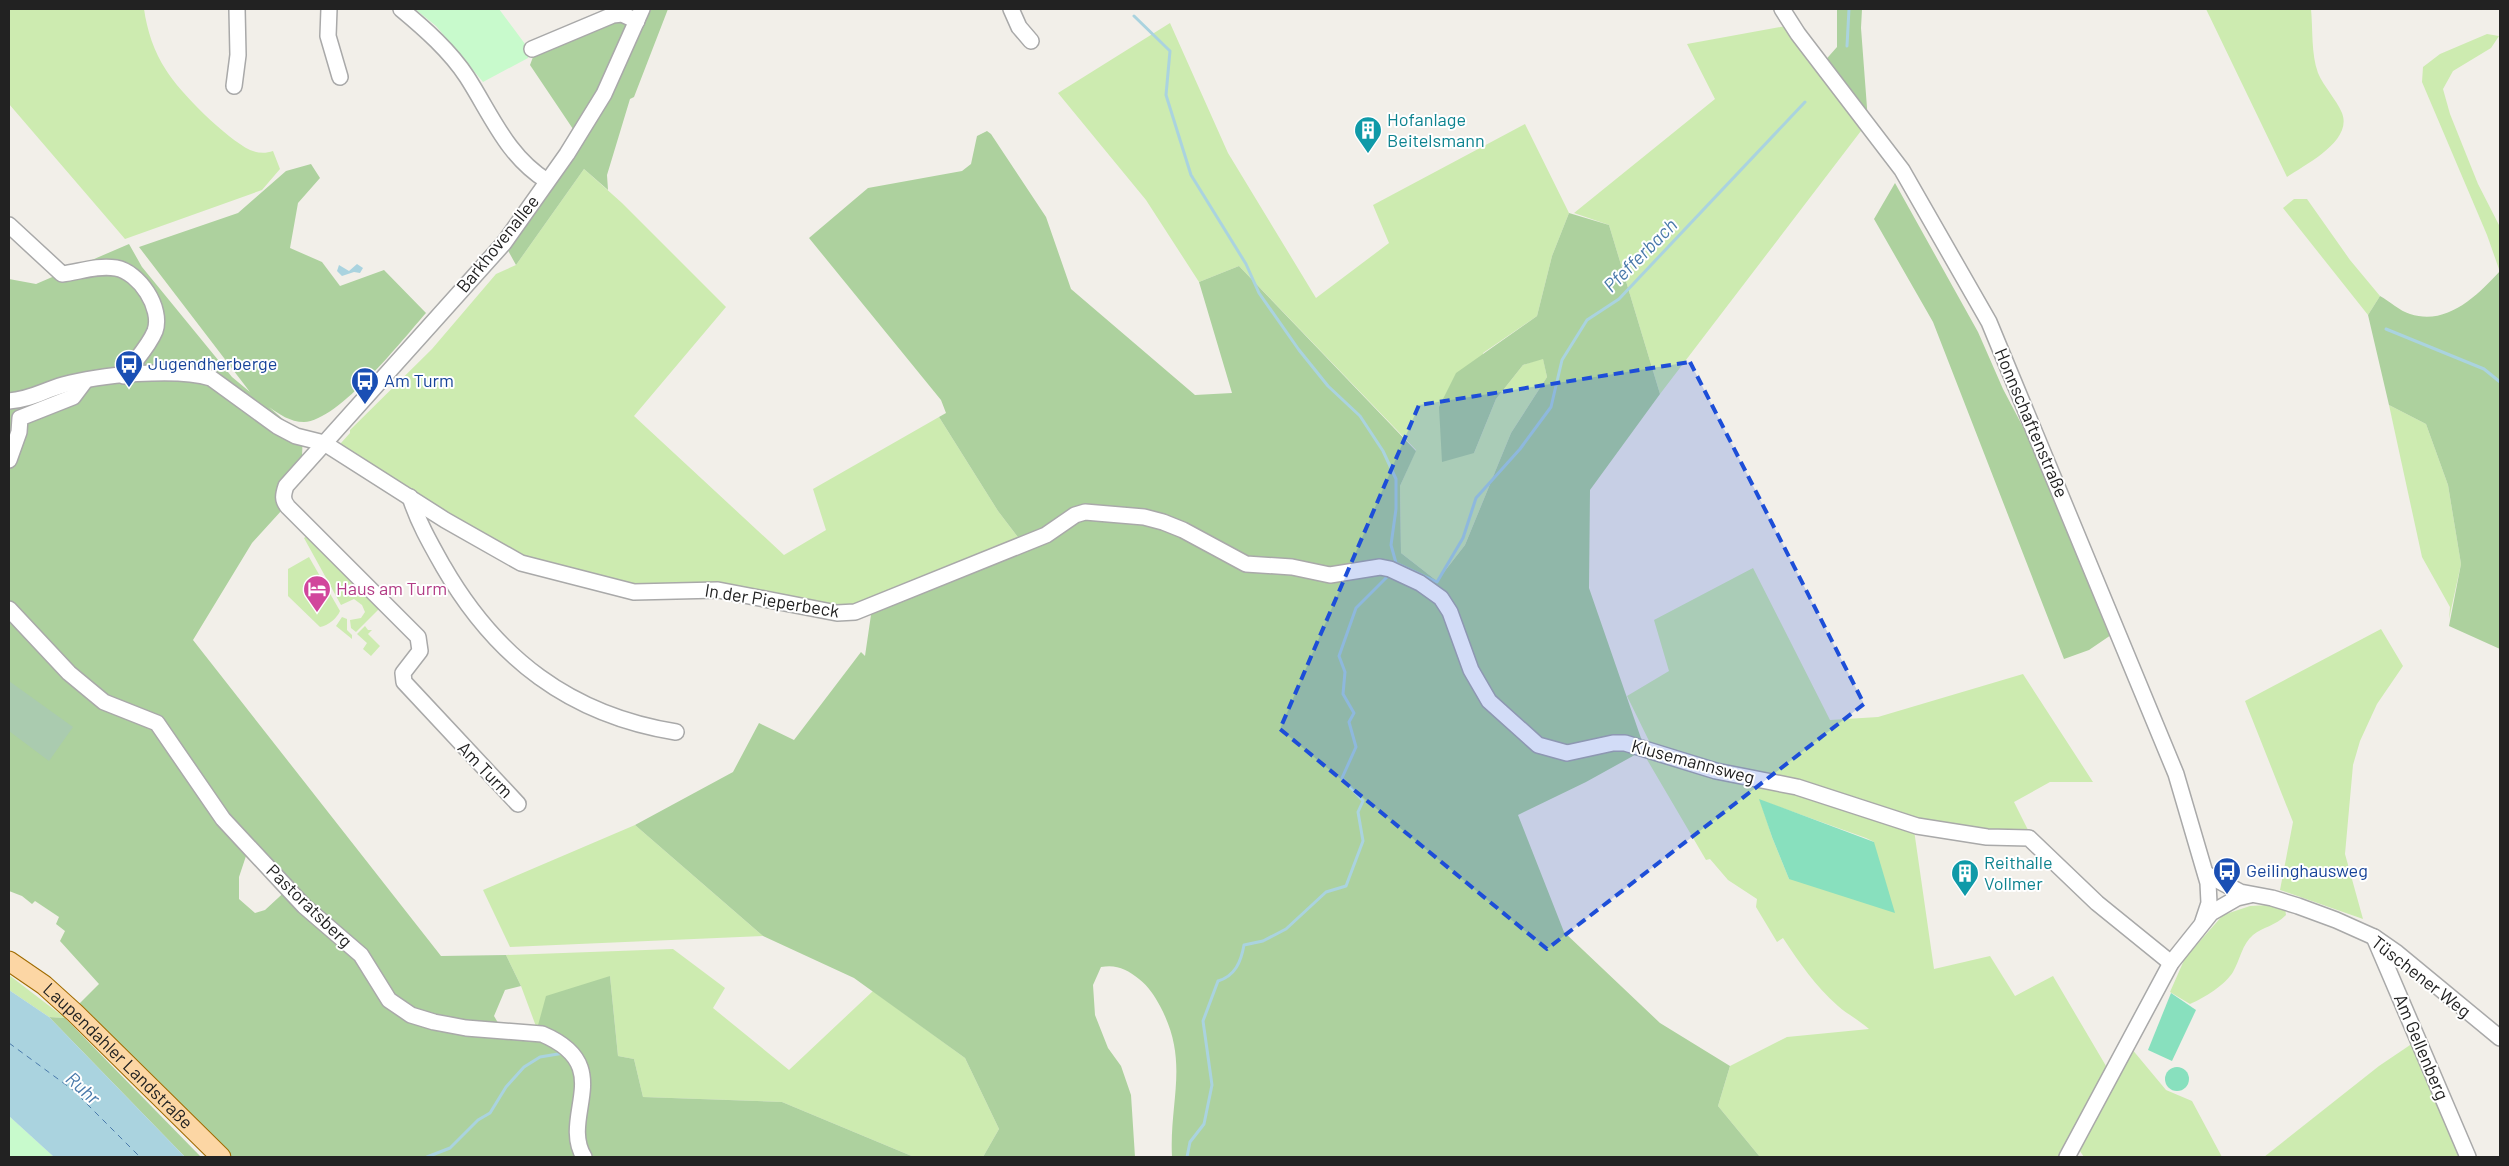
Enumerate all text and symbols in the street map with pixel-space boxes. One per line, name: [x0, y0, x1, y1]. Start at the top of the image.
place label: Hofanlage Beitelsmann: [1387, 108, 1485, 151]
building icon: Hofanlage Beitelsmann: [1353, 115, 1383, 154]
street label: Barkhovenallee: [451, 190, 543, 297]
water label: Pfefferbach: [1598, 213, 1681, 296]
street label: Honnschaftenstraße: [1990, 345, 2073, 501]
bus stop icon: Jugendherberge: [114, 349, 144, 388]
place label: Jugendherberge: [148, 352, 277, 374]
bus stop icon: Am Turm: [350, 366, 380, 405]
place label: Am Turm: [384, 369, 454, 391]
hotel icon: Haus am Turm: [302, 574, 332, 613]
place label: Haus am Turm: [336, 577, 447, 599]
street label: In der Pieperbeck: [703, 579, 841, 622]
street label: Klusemannsweg: [1629, 734, 1757, 788]
street label: Am Turm: [454, 736, 518, 802]
place label: Reithalle Vollmer: [1984, 851, 2052, 894]
bus stop icon: Geilinghausweg: [2212, 856, 2242, 895]
building icon: Reithalle Vollmer: [1950, 858, 1980, 897]
street label: Pastoratsberg: [262, 859, 357, 952]
place label: Geilinghausweg: [2246, 859, 2368, 881]
street label: Tüschener Weg: [2368, 931, 2476, 1022]
street label: Laupendahler Landstraße: [39, 978, 198, 1133]
street label: Am Gellenberg: [2390, 990, 2454, 1103]
water label: Ruhr: [62, 1066, 106, 1110]

